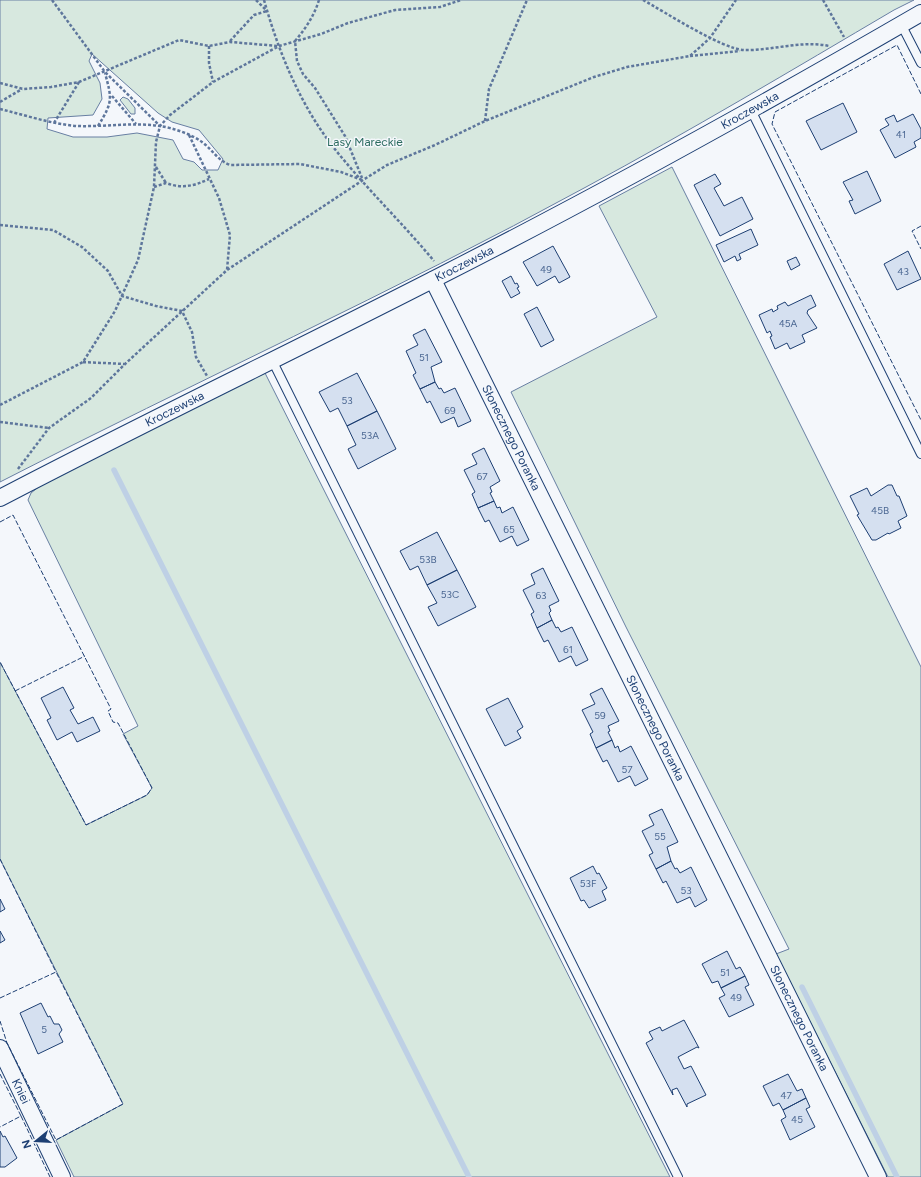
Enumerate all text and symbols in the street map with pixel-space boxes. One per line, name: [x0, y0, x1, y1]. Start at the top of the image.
street label: Kroczewska: [718, 89, 781, 132]
house number: 41: [896, 128, 906, 141]
park label: Lasy Mareckie: [327, 135, 403, 149]
street label: Kroczewska: [433, 243, 496, 284]
house number: 49: [540, 263, 552, 276]
house number: 43: [897, 265, 909, 278]
house number: 45A: [779, 317, 798, 330]
house number: 51: [419, 351, 429, 364]
street label: Słonecznego Poranka: [479, 383, 543, 493]
street label: Kroczewska: [143, 388, 206, 430]
house number: 53: [341, 394, 353, 407]
house number: 69: [444, 404, 456, 417]
house number: 53A: [361, 429, 379, 442]
house number: 67: [476, 470, 488, 483]
house number: 45B: [871, 504, 889, 517]
house number: 65: [503, 523, 515, 536]
house number: 53B: [419, 553, 437, 566]
house number: 53C: [441, 588, 459, 601]
house number: 63: [535, 589, 547, 602]
house number: 61: [563, 643, 573, 656]
street label: Słonecznego Poranka: [623, 673, 687, 783]
house number: 59: [594, 709, 606, 722]
house number: 57: [621, 763, 633, 776]
house number: 55: [654, 830, 666, 843]
house number: 53F: [580, 877, 597, 890]
house number: 53: [680, 884, 692, 897]
street label: Słonecznego Poranka: [767, 963, 831, 1073]
house number: 51: [720, 966, 730, 979]
house number: 49: [730, 991, 742, 1004]
house number: 5: [41, 1023, 47, 1036]
street label: Kniei: [9, 1076, 33, 1106]
house number: 47: [780, 1089, 792, 1102]
house number: 45: [791, 1113, 803, 1126]
north arrow: [16, 1121, 56, 1161]
text: N: [19, 1138, 34, 1150]

